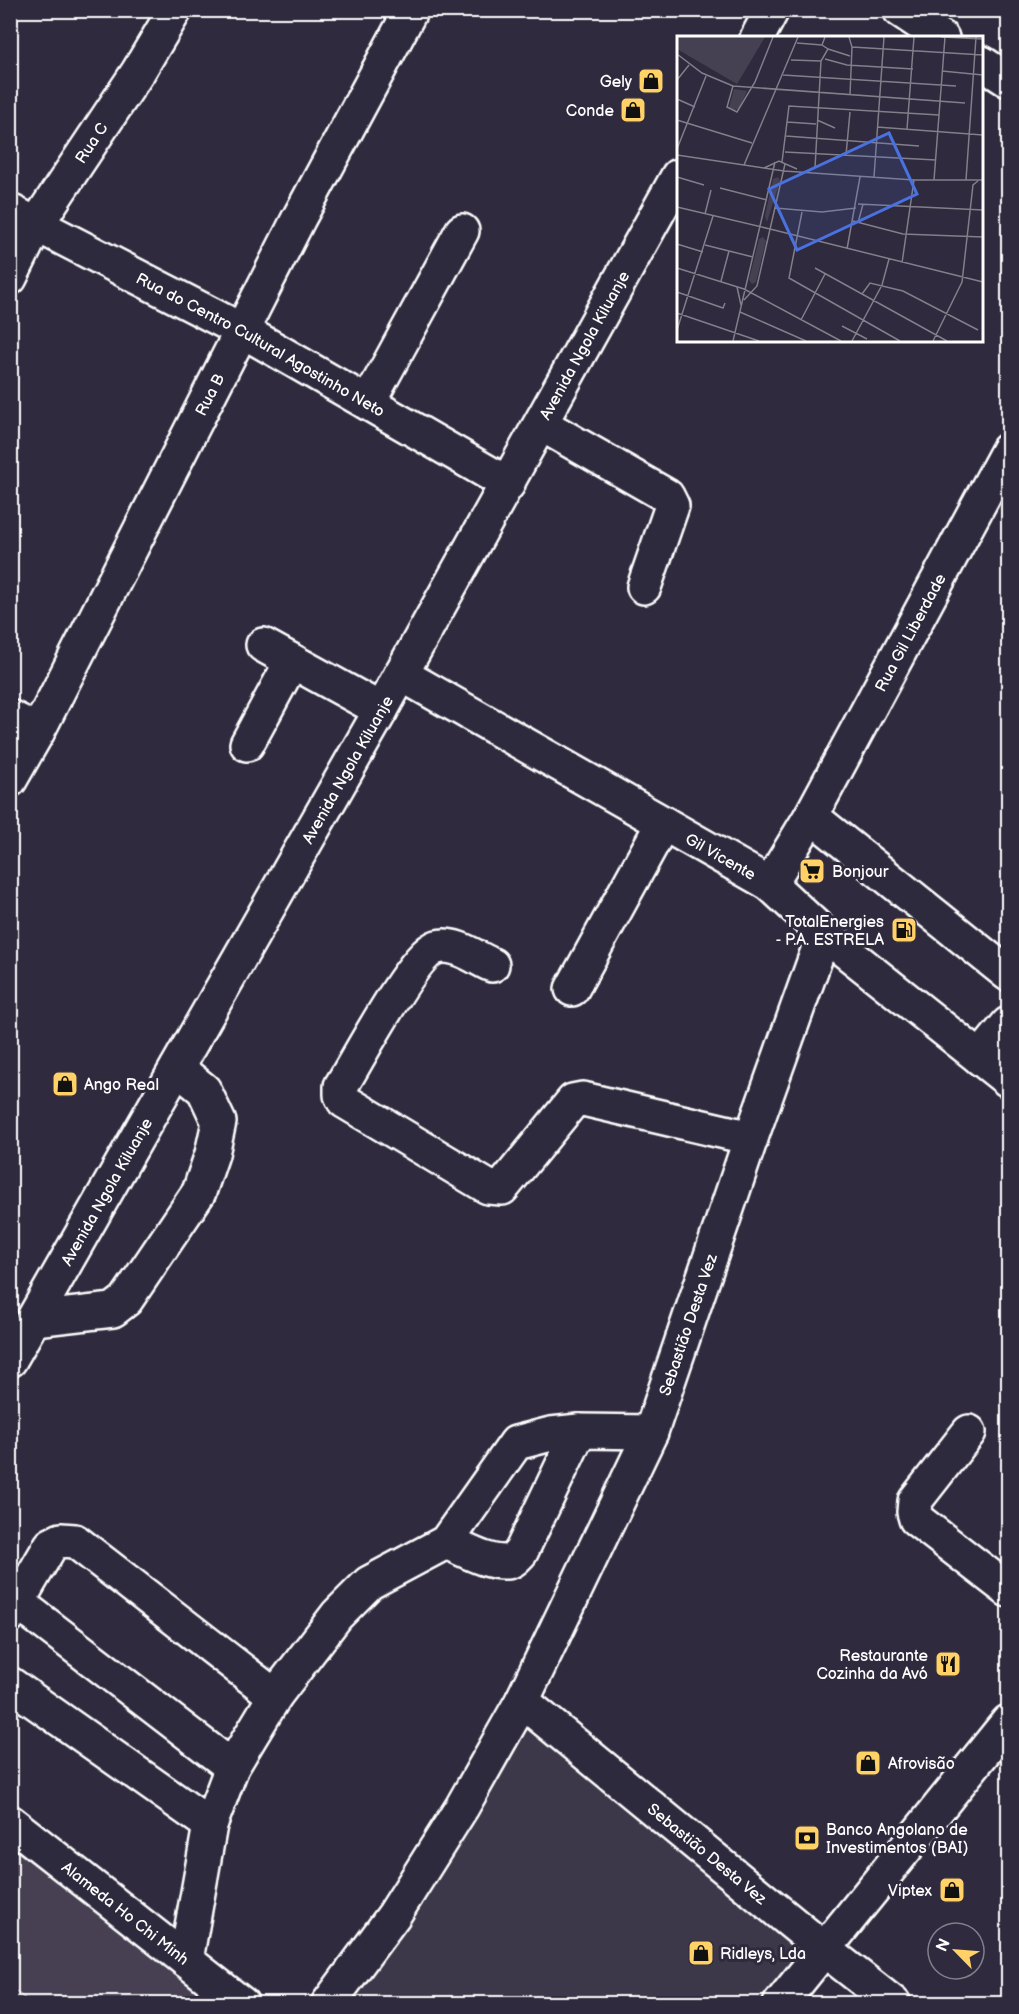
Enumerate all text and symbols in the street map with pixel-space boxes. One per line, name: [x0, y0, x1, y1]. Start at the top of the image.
inset map: [677, 36, 983, 342]
shop icon: Gely: [636, 66, 666, 96]
place label: Gely: [600, 73, 633, 92]
shop icon: Conde: [618, 95, 648, 125]
place label: Conde: [566, 102, 614, 121]
street label: Rua C: [72, 119, 113, 168]
street label: Avenida Ngola Kiluanje: [536, 268, 634, 423]
street label: Rua do Centro Cultural Agostinho Neto: [133, 270, 388, 422]
street label: Rua B: [192, 371, 229, 419]
street label: Rua Gil Liberdade: [872, 570, 951, 695]
street label: Avenida Ngola Kiluanje: [299, 693, 398, 847]
street label: Gil Vicente: [682, 830, 759, 885]
supermarket icon: Bonjour: [797, 856, 827, 886]
place label: Bonjour: [832, 863, 889, 882]
place label: TotalEnergies - P.A. ESTRELA: [775, 913, 884, 950]
fuel station icon: TotalEnergies - P.A. ESTRELA: [889, 915, 919, 945]
shop icon: Ango Real: [50, 1069, 80, 1099]
place label: Ango Real: [84, 1076, 159, 1095]
street label: Avenida Ngola Kiluanje: [58, 1115, 157, 1269]
street label: Sebastião Desta Vez: [656, 1251, 722, 1398]
place label: Restaurante Cozinha da Avó: [816, 1647, 929, 1684]
restaurant icon: Restaurante Cozinha da Avó: [933, 1649, 963, 1679]
shop icon: Afrovisão: [853, 1748, 883, 1778]
place label: Afrovisão: [888, 1755, 955, 1774]
street label: Sebastião Desta Vez: [643, 1800, 770, 1909]
place label: Banco Angolano de Investimentos (BAI): [826, 1821, 969, 1858]
bank icon: Banco Angolano de Investimentos (BAI): [792, 1823, 822, 1853]
street label: Alameda Ho Chi Minh: [57, 1858, 192, 1970]
shop icon: Viptex: [937, 1875, 967, 1905]
place label: Viptex: [888, 1882, 933, 1901]
north arrow: [926, 1921, 986, 1981]
text: N: [933, 1936, 955, 1955]
shop icon: Ridleys, Lda: [686, 1938, 716, 1968]
place label: Ridleys, Lda: [720, 1945, 806, 1964]

